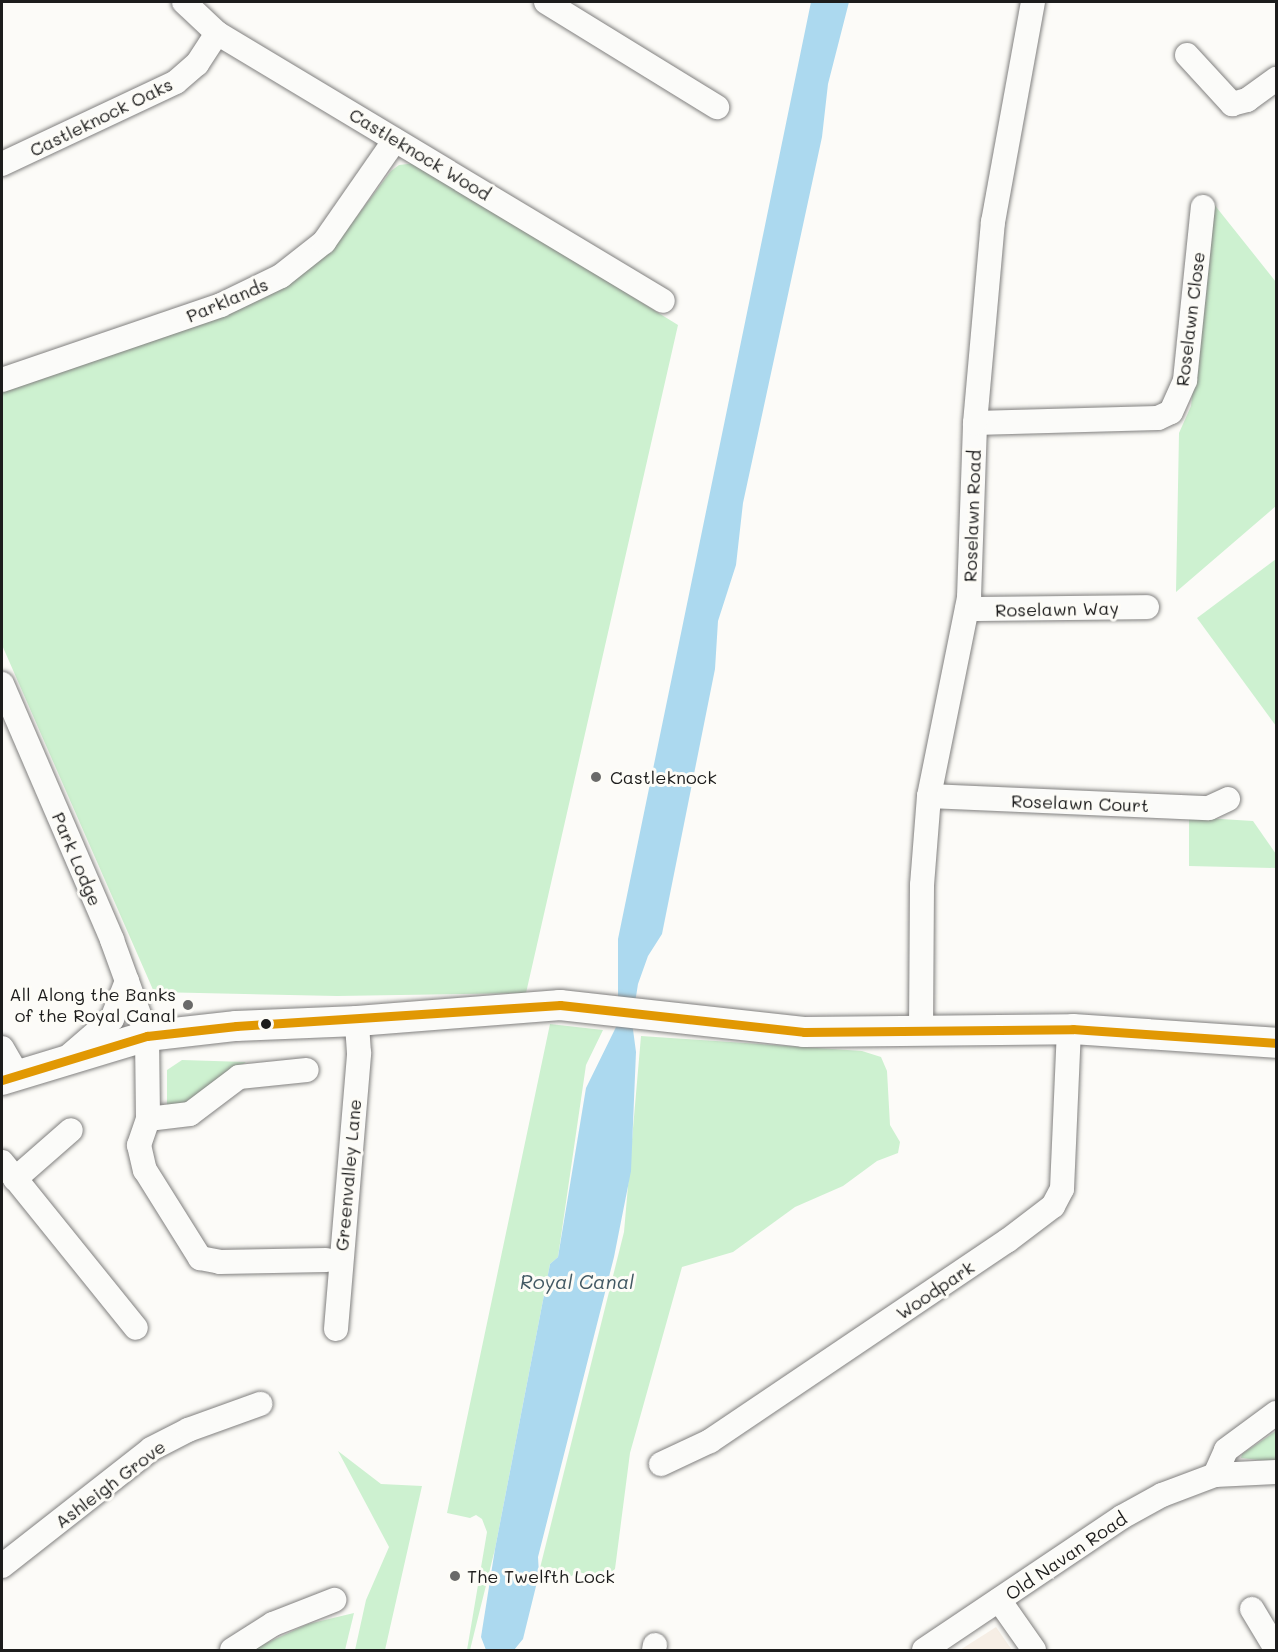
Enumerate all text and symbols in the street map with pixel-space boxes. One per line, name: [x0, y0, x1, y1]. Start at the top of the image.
street label: Castleknock Oaks: [26, 73, 176, 161]
street label: Castleknock Wood: [345, 103, 495, 205]
street label: Roselawn Close: [1171, 250, 1209, 388]
street label: Parklands: [183, 273, 271, 327]
street label: Roselawn Road: [959, 449, 985, 583]
street label: Roselawn Way: [995, 597, 1119, 621]
place label: Castleknock: [610, 766, 717, 788]
marker: Castleknock: [587, 768, 605, 786]
street label: Roselawn Court: [1011, 790, 1149, 816]
street label: Park Lodge: [48, 809, 106, 909]
place label: All Along the Banks of the Royal Canal: [9, 984, 176, 1026]
marker: All Along the Banks of the Royal Canal: [181, 998, 195, 1012]
unlabelled marker: [260, 1018, 272, 1030]
street label: Greenvalley Lane: [331, 1098, 365, 1252]
street label: Woodpark: [892, 1256, 978, 1324]
water label: Royal Canal: [520, 1269, 634, 1293]
street label: Ashleigh Grove: [51, 1435, 169, 1533]
street label: Old Navan Road: [1001, 1507, 1131, 1605]
place label: The Twelfth Lock: [467, 1565, 615, 1587]
marker: The Twelfth Lock: [448, 1569, 462, 1583]

